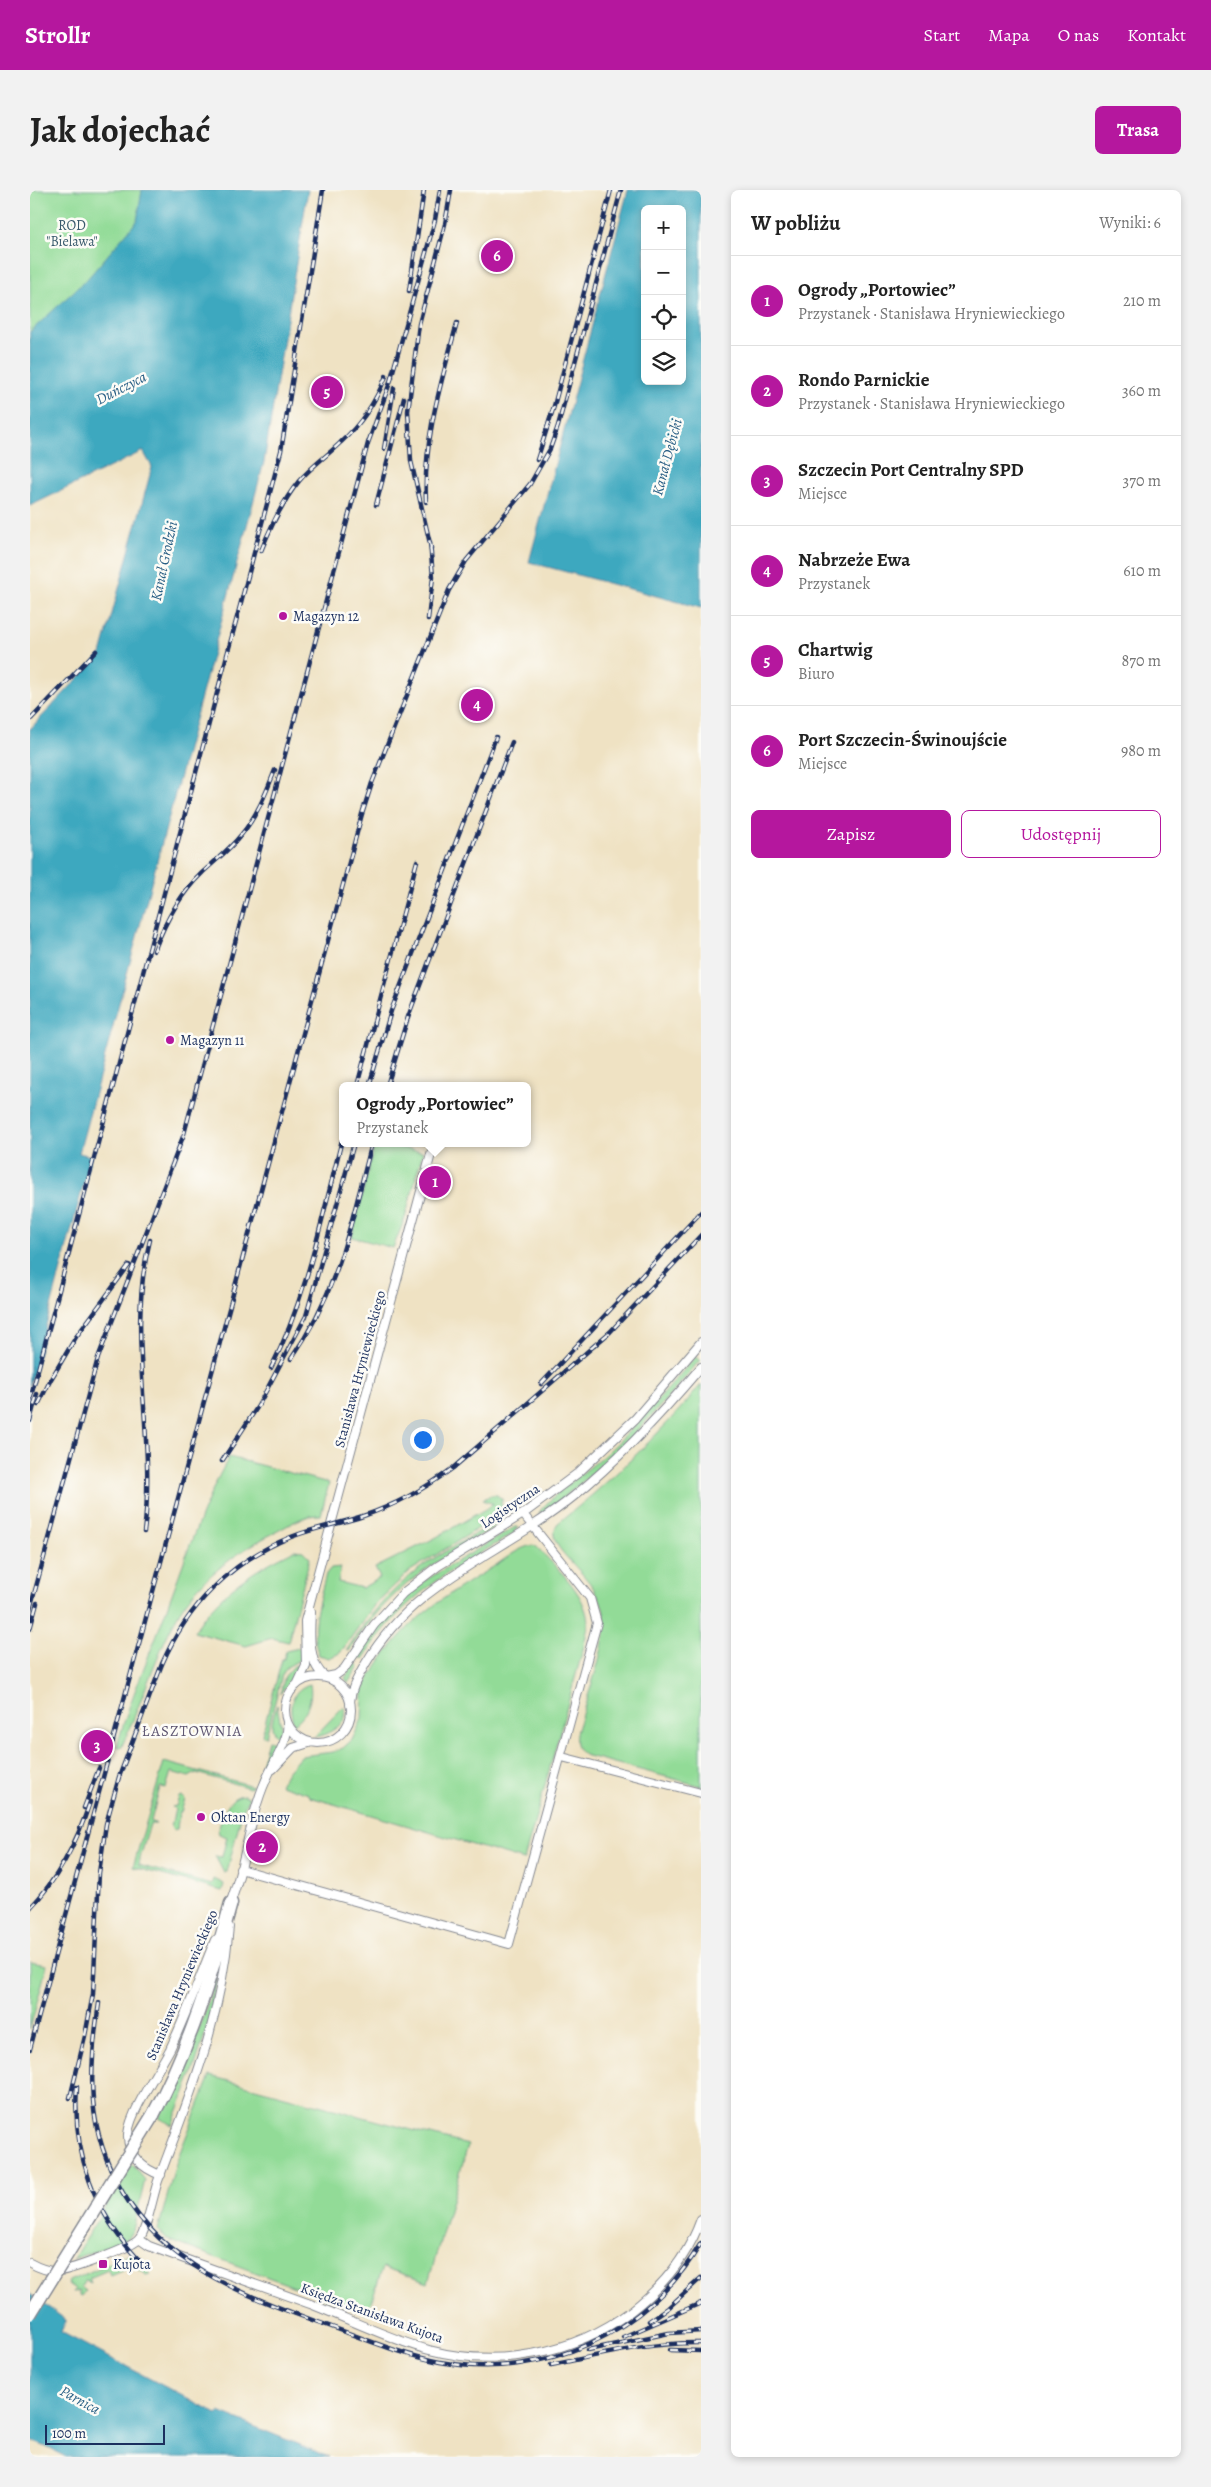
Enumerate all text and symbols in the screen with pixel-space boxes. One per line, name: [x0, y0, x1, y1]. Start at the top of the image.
text: Strollr: [25, 19, 90, 51]
text: Start: [924, 23, 960, 47]
text: Mapa: [988, 23, 1030, 47]
text: O nas: [1058, 23, 1099, 47]
text: Kontakt: [1127, 23, 1186, 47]
text: Jak dojechać: [30, 106, 210, 154]
button: Trasa: [1095, 106, 1181, 154]
map controls: [641, 205, 686, 385]
button: +: [641, 205, 686, 250]
text: W pobliżu: [751, 209, 840, 237]
text: Wyniki: 6: [1099, 212, 1161, 234]
park label: ROD "Bielawa": [46, 216, 98, 251]
pin: 6: [481, 237, 513, 275]
button: −: [641, 250, 686, 295]
text: Ogrody „Portowiec”: [798, 277, 956, 303]
text: 1: [764, 290, 770, 312]
text: 210 m: [1123, 290, 1161, 312]
button: locate: [641, 295, 686, 340]
text: Przystanek · Stanisława Hryniewieckiego: [798, 303, 1065, 325]
button: layers: [641, 340, 686, 385]
water label: Duńczyca: [92, 367, 150, 409]
text: Rondo Parnickie: [798, 367, 929, 393]
pin: 5: [311, 373, 343, 411]
text: 2: [763, 380, 771, 402]
text: 360 m: [1122, 380, 1161, 402]
text: Przystanek · Stanisława Hryniewieckiego: [798, 393, 1065, 415]
water label: Kanał Dębicki: [647, 416, 687, 498]
text: Szczecin Port Centralny SPD: [798, 457, 1024, 483]
text: 3: [764, 470, 770, 492]
text: 370 m: [1123, 470, 1161, 492]
text: Miejsce: [798, 483, 847, 505]
water label: Kanał Grodzki: [146, 520, 182, 602]
text: Nabrzeże Ewa: [798, 547, 910, 573]
text: 4: [763, 560, 771, 582]
text: 610 m: [1123, 560, 1161, 582]
text: Przystanek: [798, 573, 870, 595]
place label: Magazyn 12: [293, 607, 360, 626]
marker: Magazyn 12: [277, 610, 289, 622]
text: Chartwig: [798, 637, 873, 663]
text: 5: [764, 650, 770, 672]
text: 870 m: [1122, 650, 1161, 672]
text: Biuro: [798, 663, 835, 685]
pin: 4: [461, 686, 493, 724]
text: Port Szczecin-Świnoujście: [798, 727, 1007, 753]
text: 6: [763, 740, 771, 762]
text: 980 m: [1121, 740, 1161, 762]
text: Miejsce: [798, 753, 847, 775]
button: Zapisz: [751, 810, 951, 858]
button: Udostępnij: [961, 810, 1161, 858]
place label: Magazyn 11: [180, 1031, 245, 1050]
marker: Magazyn 11: [164, 1034, 176, 1046]
popup: [339, 1082, 531, 1147]
text: Ogrody „Portowiec”: [356, 1091, 514, 1117]
text: Przystanek: [356, 1117, 428, 1139]
pin: 1: [419, 1163, 451, 1201]
street label: Stanisława Hryniewieckiego: [330, 1288, 390, 1450]
your location: [410, 1427, 436, 1453]
street label: Logistyczna: [477, 1479, 544, 1533]
district label: ŁASZTOWNIA: [142, 1721, 242, 1741]
pin: 3: [81, 1727, 113, 1765]
place label: Oktan Energy: [211, 1808, 290, 1827]
marker: Oktan Energy: [195, 1811, 207, 1823]
pin: 2: [246, 1828, 278, 1866]
street label: Stanisława Hryniewieckiego: [142, 1907, 222, 2063]
place label: Kujota: [113, 2255, 151, 2274]
marker: Kujota: [97, 2258, 109, 2270]
street label: Księdza Stanisława Kujota: [298, 2278, 446, 2348]
water label: Parnica: [57, 2381, 104, 2419]
scale bar: [45, 2422, 165, 2445]
text: 100 m: [52, 2424, 86, 2443]

